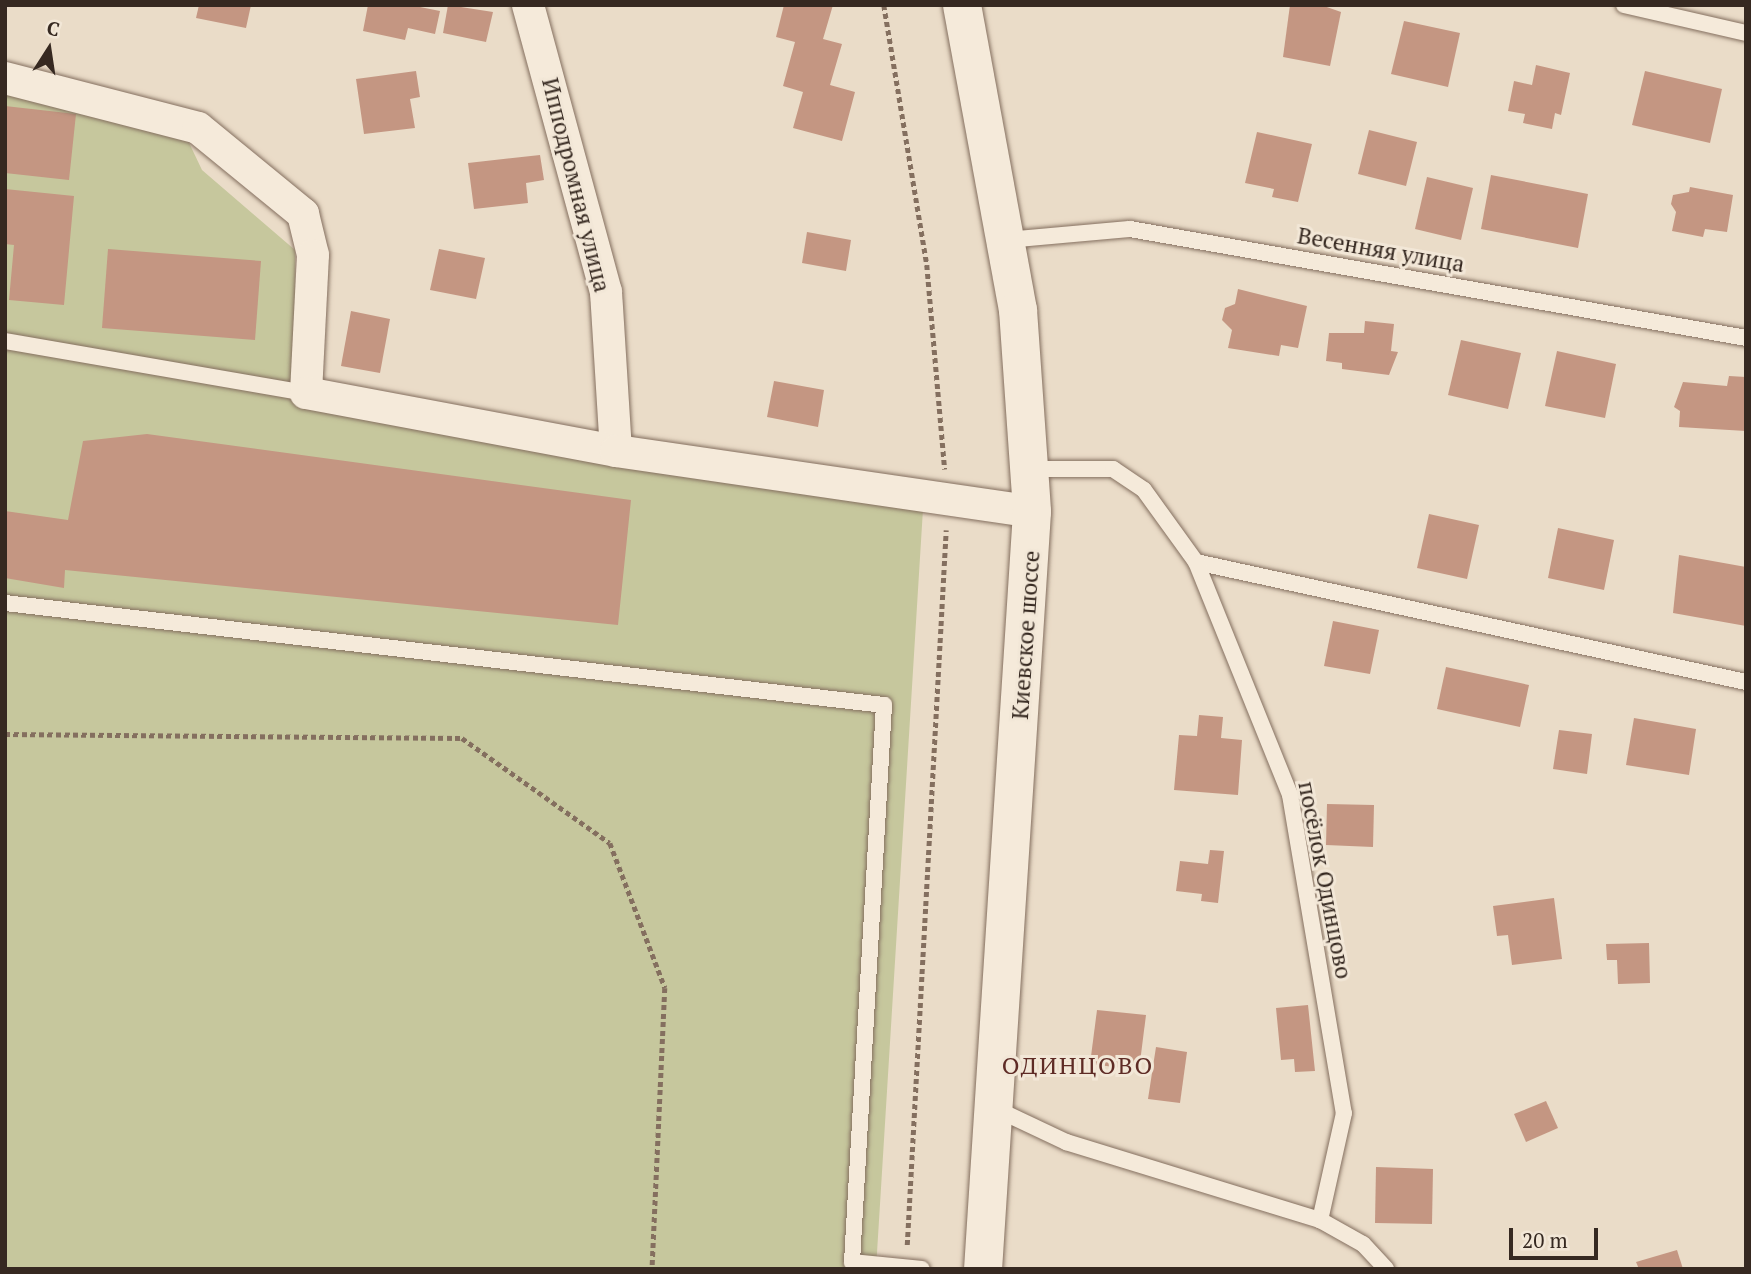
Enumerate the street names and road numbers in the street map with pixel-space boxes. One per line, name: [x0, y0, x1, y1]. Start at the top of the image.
street label: Ипподромная улица: [536, 75, 616, 295]
street label: Весенняя улица: [1295, 222, 1467, 278]
street label: Киевское шоссе: [1006, 550, 1046, 720]
street label: посёлок Одинцово: [1292, 779, 1358, 981]

